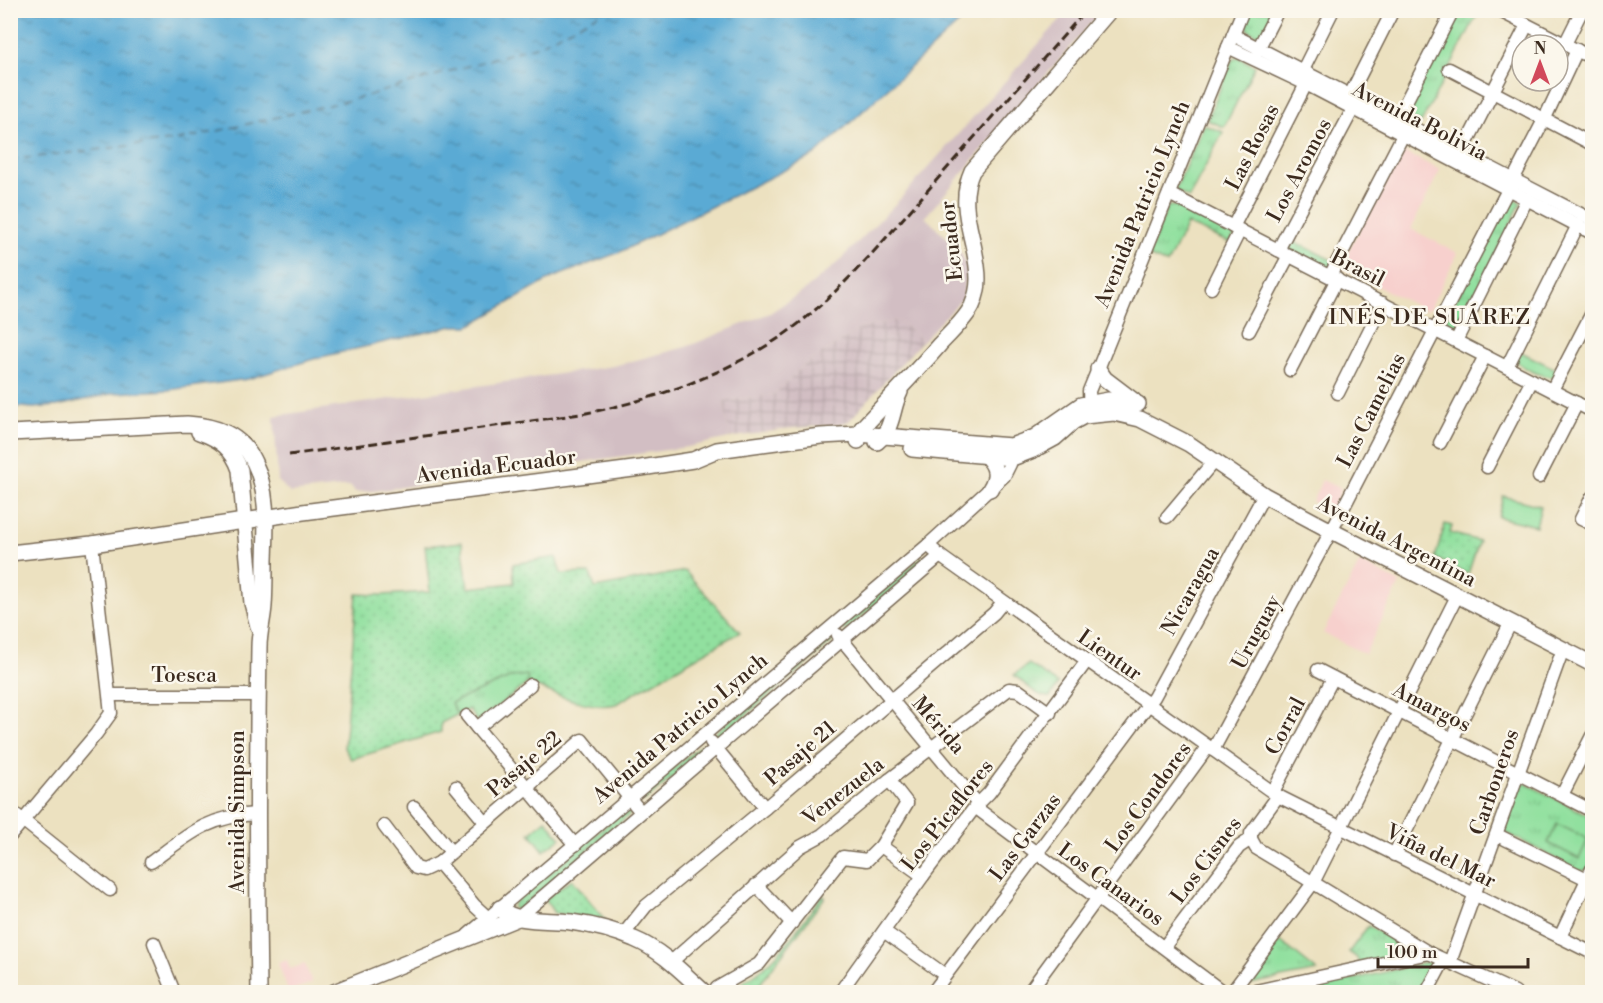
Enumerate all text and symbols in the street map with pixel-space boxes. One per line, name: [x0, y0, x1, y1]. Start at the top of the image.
north arrow: [1510, 33, 1570, 93]
text: N: [1534, 39, 1547, 59]
street label: Avenida Bolivia: [1347, 76, 1492, 167]
street label: Avenida Patricio Lynch: [1089, 97, 1197, 313]
street label: Las Rosas: [1220, 100, 1286, 195]
street label: Los Aromos: [1262, 114, 1338, 227]
street label: Ecuador: [935, 199, 969, 282]
street label: Brasil: [1325, 244, 1389, 293]
district label: INÉS DE SUÁREZ: [1329, 303, 1531, 331]
street label: Las Camelias: [1332, 349, 1412, 472]
street label: Avenida Ecuador: [414, 444, 578, 490]
street label: Avenida Argentina: [1312, 490, 1481, 593]
street label: Nicaragua: [1156, 542, 1226, 640]
street label: Uruguay: [1227, 590, 1288, 674]
street label: Lientur: [1072, 624, 1147, 687]
street label: Avenida Patricio Lynch: [587, 647, 774, 810]
street label: Toesca: [151, 663, 217, 689]
street label: Amargos: [1387, 677, 1475, 739]
street label: Mérida: [906, 691, 971, 760]
street label: Corral: [1260, 693, 1312, 760]
street label: Pasaje 21: [759, 716, 842, 792]
street label: Pasaje 22: [482, 726, 567, 803]
street label: Carboneros: [1465, 726, 1525, 839]
street label: Avenida Simpson: [225, 730, 251, 895]
street label: Los Condores: [1100, 737, 1198, 858]
street label: Venezuela: [797, 752, 890, 832]
street label: Los Picaflores: [896, 754, 1000, 877]
street label: Las Garzas: [984, 789, 1067, 887]
street label: Los Cisnes: [1166, 812, 1248, 909]
street label: Viña del Mar: [1380, 819, 1500, 895]
street label: Los Canarios: [1052, 838, 1169, 932]
scale bar: [1378, 931, 1528, 969]
text: 100 m: [1387, 941, 1438, 964]

